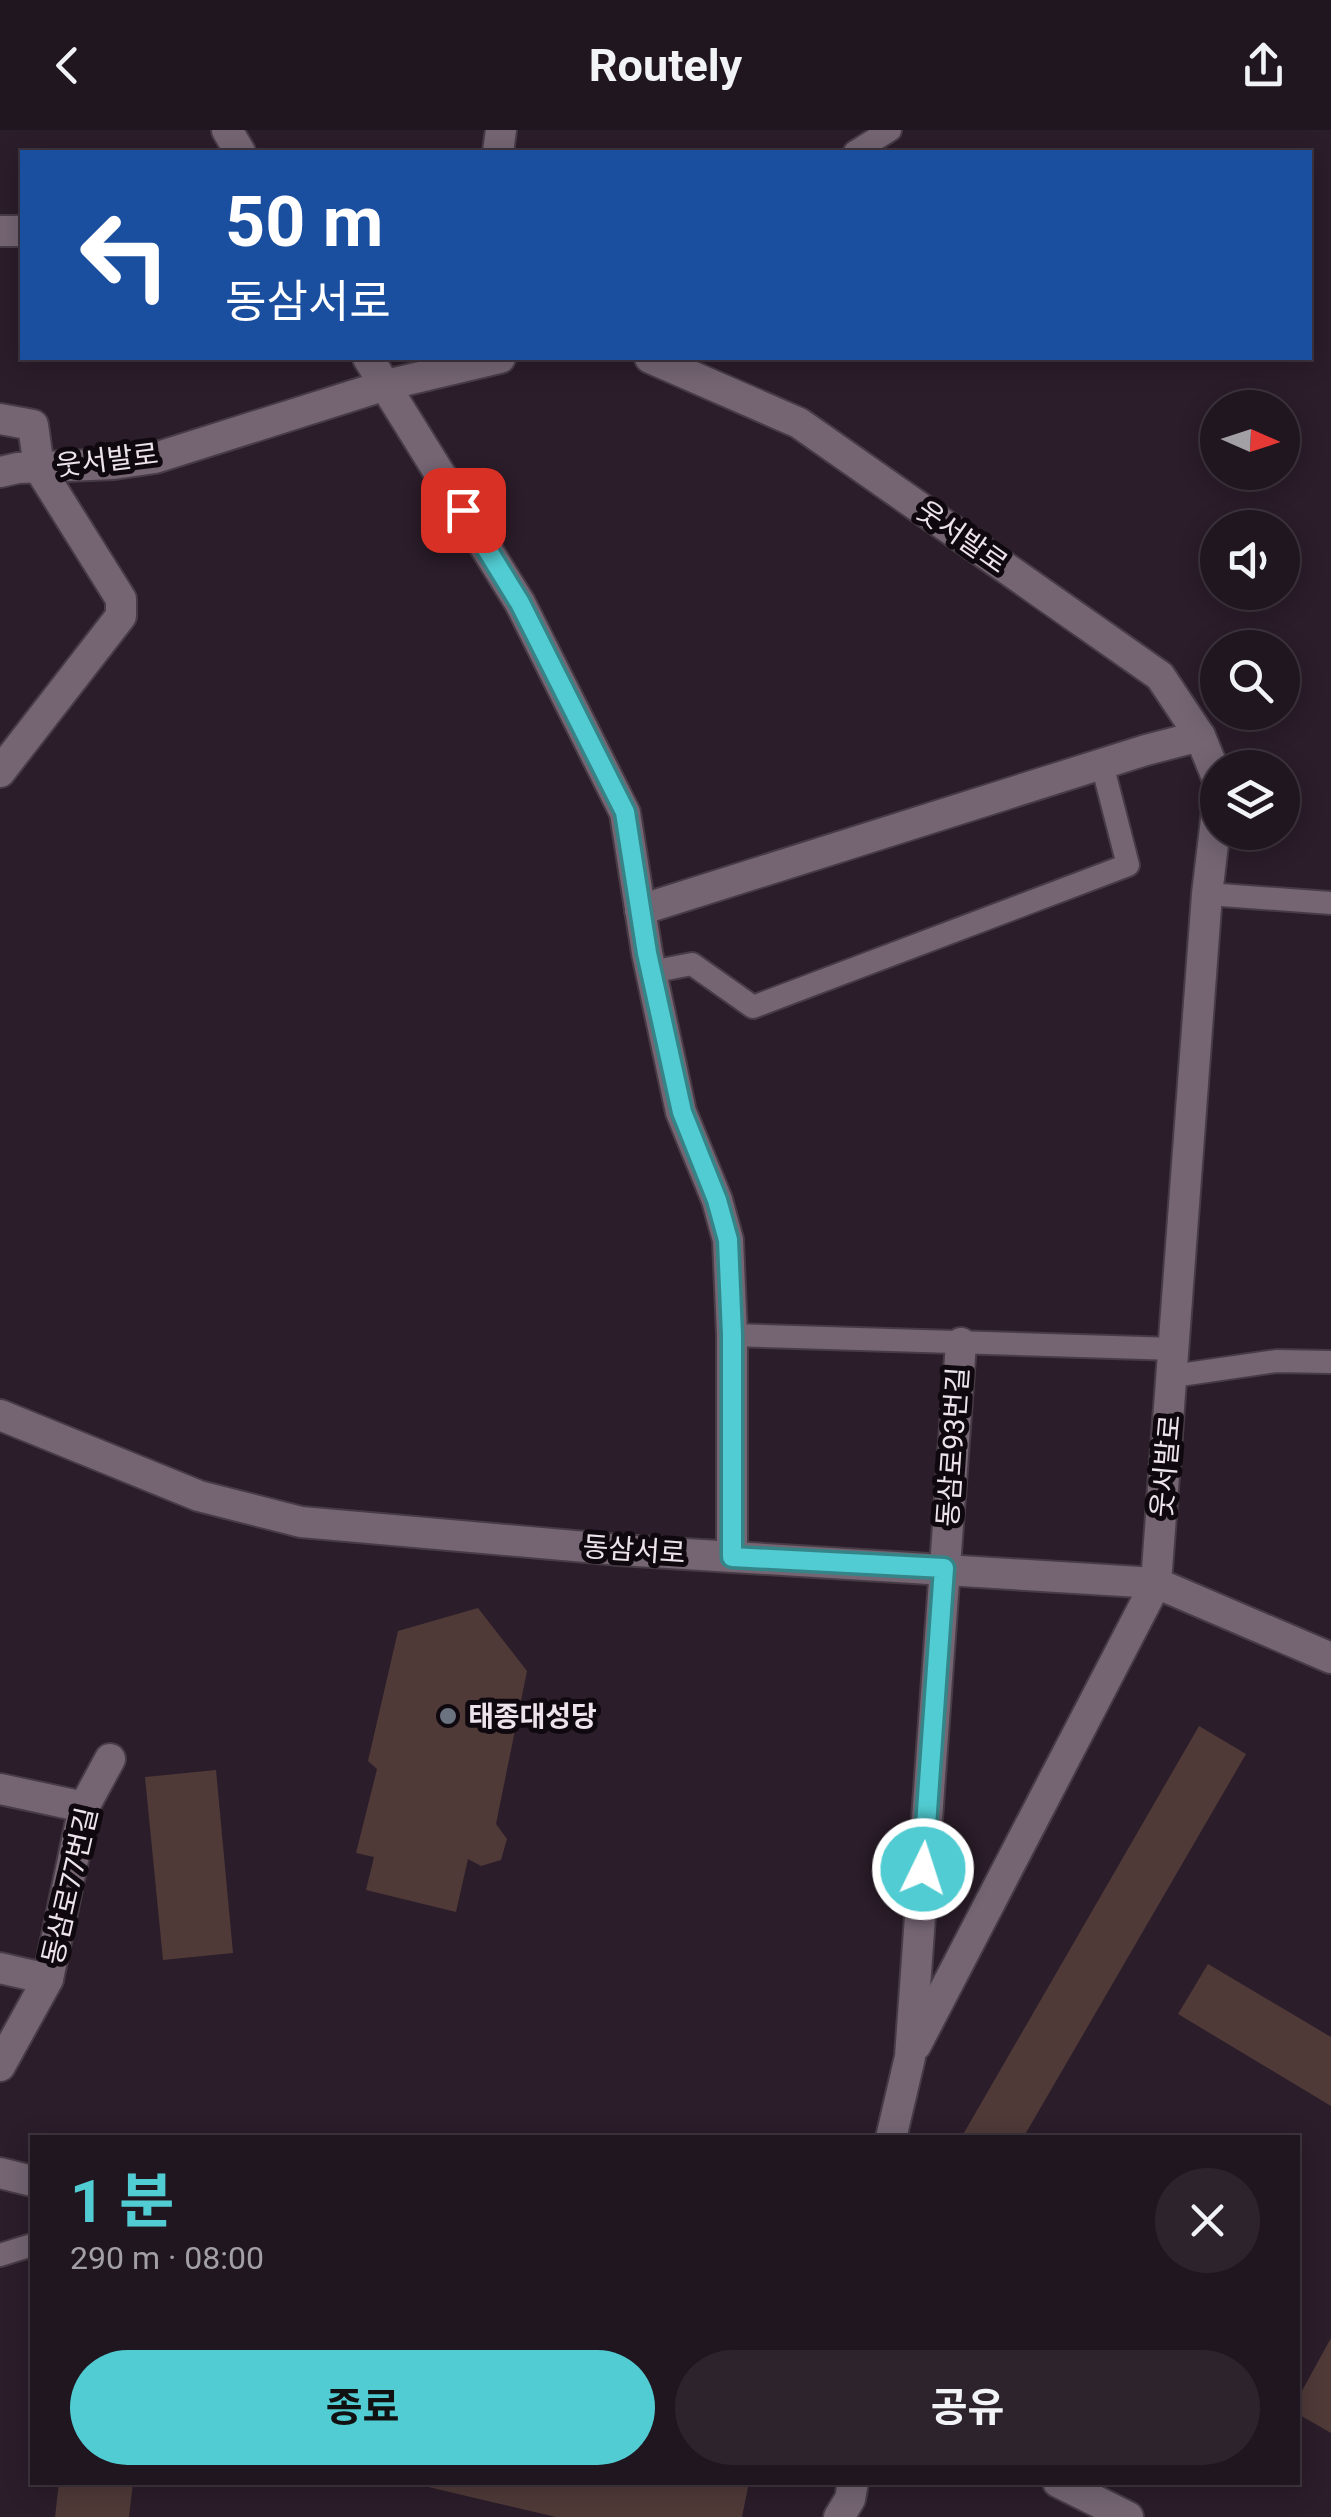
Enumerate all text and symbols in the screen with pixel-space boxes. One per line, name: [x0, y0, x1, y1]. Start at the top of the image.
icon: back: [40, 38, 95, 93]
icon: share: [1236, 38, 1291, 93]
text: Routely: [589, 39, 742, 92]
text: 50 m: [225, 181, 383, 263]
icon: left: [60, 190, 190, 320]
text: 동삼서로: [225, 275, 391, 328]
north arrow: [1200, 390, 1300, 490]
map controls: [1200, 390, 1300, 850]
street label: 웃서발로: [54, 437, 160, 483]
pin: [421, 468, 506, 553]
icon: arrive: [436, 483, 491, 538]
street label: 웃서발로: [910, 494, 1014, 580]
button: sound: [1200, 510, 1300, 610]
button: search: [1200, 630, 1300, 730]
button: layers: [1200, 750, 1300, 850]
street label: 동삼로93번길: [931, 1366, 975, 1528]
street label: 웃서발로: [1145, 1413, 1187, 1519]
street label: 동삼서로: [581, 1530, 687, 1570]
place label: 태종대성당: [468, 1700, 597, 1733]
marker: 태종대성당: [437, 1705, 459, 1727]
street label: 동삼로77번길: [36, 1804, 104, 1968]
position arrow: [871, 1817, 975, 1921]
text: 1 분: [70, 2166, 175, 2237]
button: close: [1155, 2168, 1260, 2273]
text: 290 m · 08:00: [70, 2239, 264, 2277]
button: 종료: [70, 2350, 655, 2465]
button: 공유: [675, 2350, 1260, 2465]

